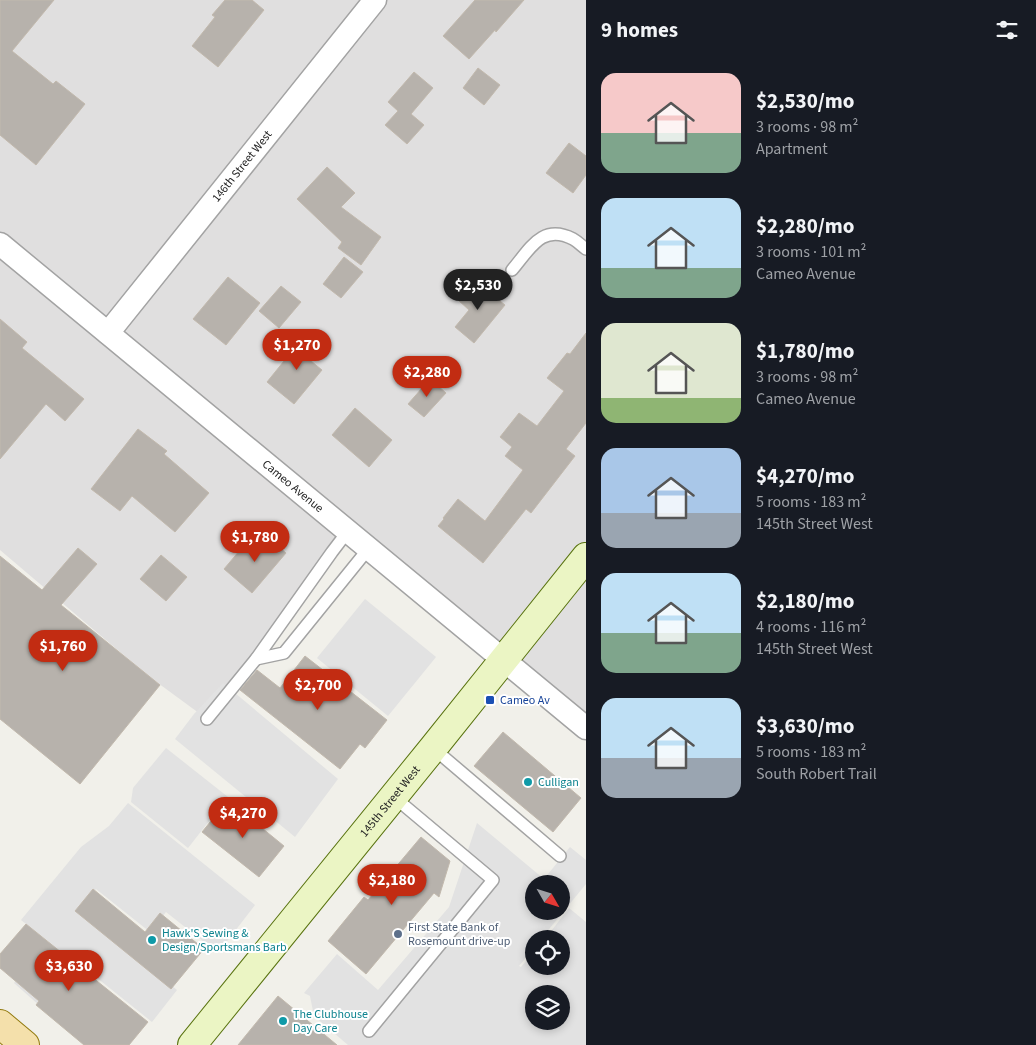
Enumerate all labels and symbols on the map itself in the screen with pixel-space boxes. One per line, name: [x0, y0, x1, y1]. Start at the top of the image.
street label: 146th Street West: [208, 127, 276, 206]
pin: $2,530: [437, 268, 519, 311]
pin: $1,270: [256, 328, 338, 371]
pin: $2,280: [386, 356, 468, 398]
street label: Cameo Avenue: [259, 456, 327, 516]
pin: $1,780: [214, 520, 296, 563]
pin: $1,760: [22, 630, 104, 672]
pin: $2,700: [277, 668, 359, 711]
place label: Cameo Av: [500, 692, 550, 709]
marker: Cameo Av: [484, 694, 496, 706]
street label: 145th Street West: [356, 762, 424, 841]
place label: Culligan: [538, 774, 579, 791]
marker: Culligan: [522, 776, 534, 788]
pin: $4,270: [202, 796, 284, 839]
pin: $2,180: [351, 864, 433, 906]
north arrow: [525, 875, 570, 920]
place label: First State Bank of Rosemount drive-up: [408, 919, 511, 950]
place label: Hawk'S Sewing & Design/Sportsmans Barb: [162, 925, 287, 956]
marker: First State Bank of Rosemount drive-up: [392, 928, 404, 940]
marker: Hawk'S Sewing & Design/Sportsmans Barb: [146, 934, 158, 946]
pin: $3,630: [28, 950, 110, 992]
place label: The Clubhouse Day Care: [293, 1006, 368, 1037]
marker: The Clubhouse Day Care: [277, 1015, 289, 1027]

